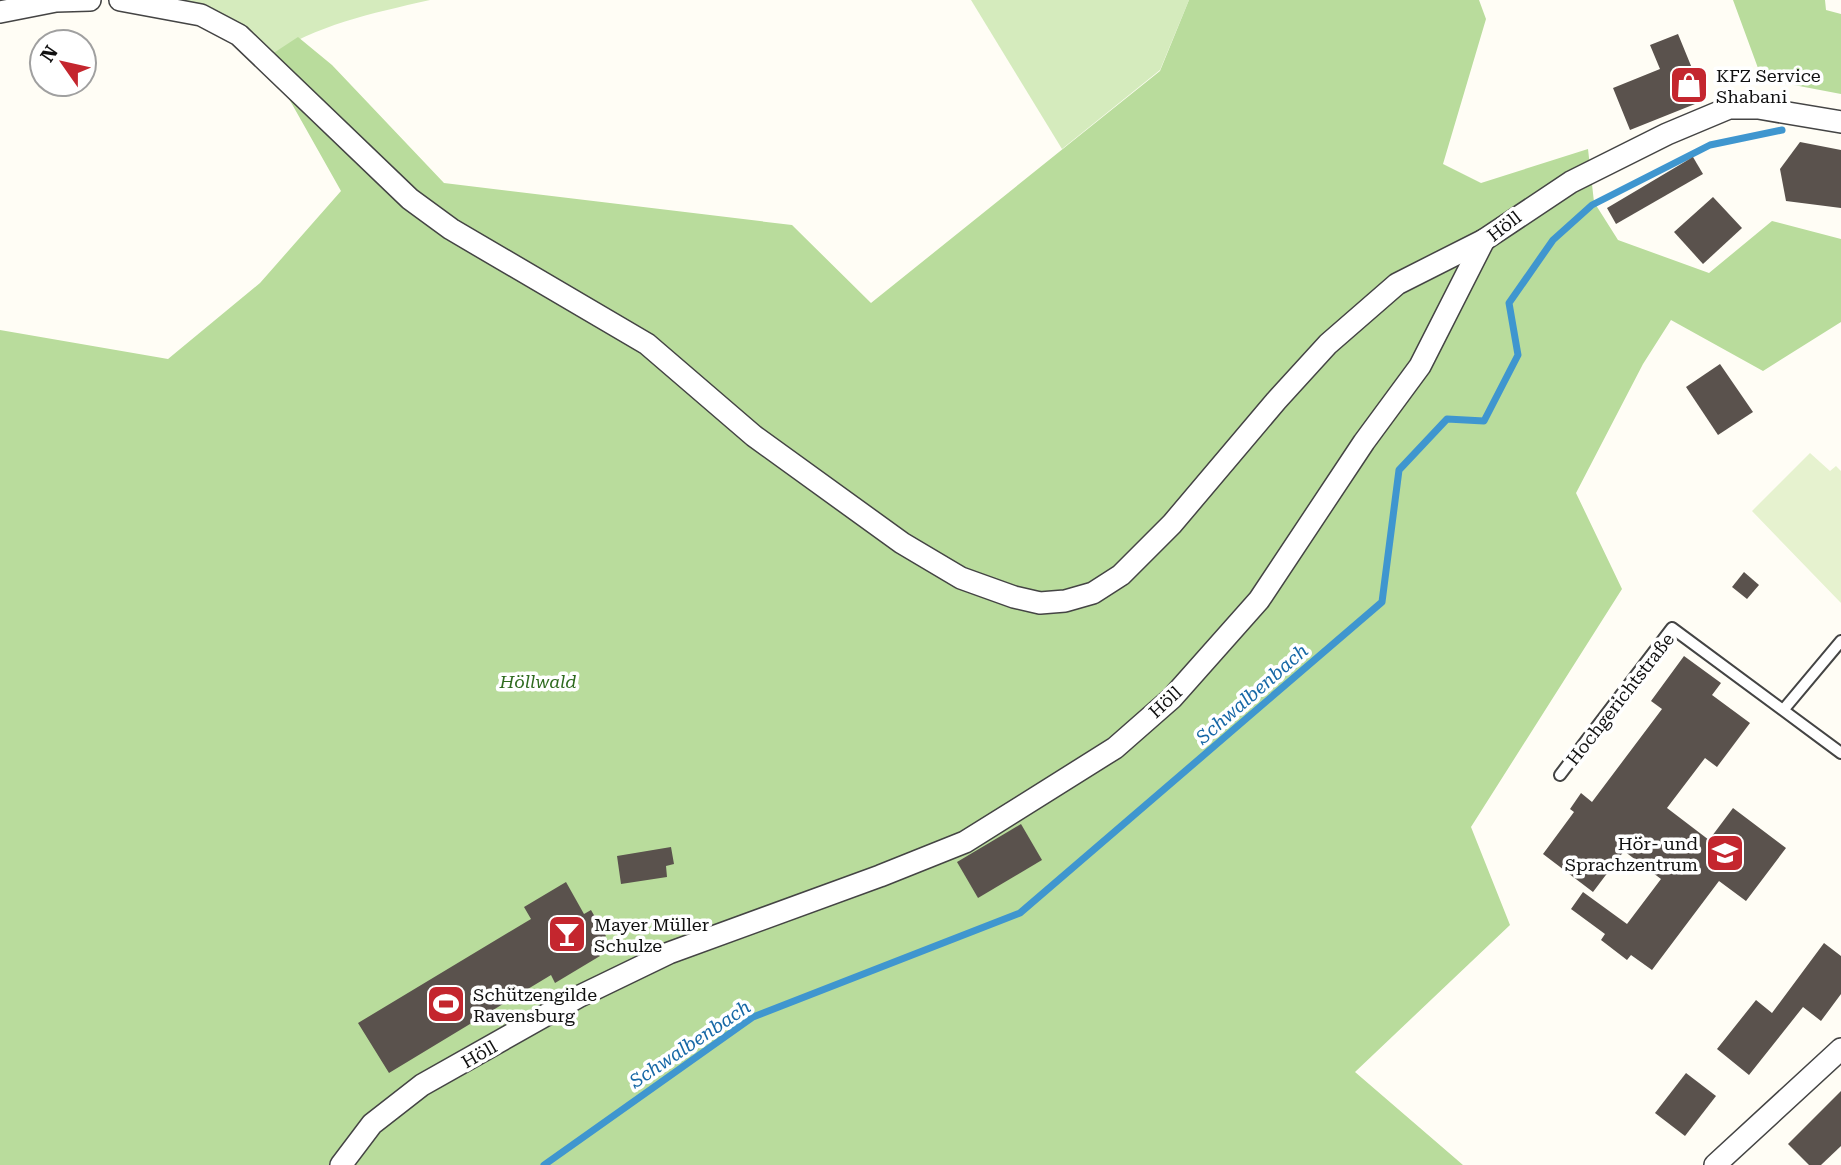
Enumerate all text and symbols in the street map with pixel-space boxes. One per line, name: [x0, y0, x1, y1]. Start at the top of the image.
north arrow: [28, 28, 98, 98]
text: N: [36, 41, 63, 66]
shop icon: KFZ Service Shabani: [1668, 64, 1710, 106]
place label: KFZ Service Shabani: [1716, 65, 1821, 107]
street label: Höll: [1483, 206, 1525, 246]
street label: Hochgerichtstraße: [1562, 629, 1678, 769]
water label: Schwalbenbach: [1190, 639, 1313, 750]
park label: Höllwald: [498, 671, 577, 692]
street label: Höll: [1144, 681, 1186, 722]
school or university icon: Hör- und Sprachzentrum: [1704, 832, 1746, 874]
place label: Hör- und Sprachzentrum: [1565, 833, 1698, 875]
bar icon: Mayer Müller Schulze: [546, 913, 588, 955]
place label: Mayer Müller Schulze: [594, 914, 709, 956]
sports icon: Schützengilde Ravensburg: [425, 983, 467, 1025]
place label: Schützengilde Ravensburg: [473, 984, 597, 1026]
water label: Schwalbenbach: [624, 995, 755, 1094]
street label: Höll: [458, 1035, 501, 1072]

